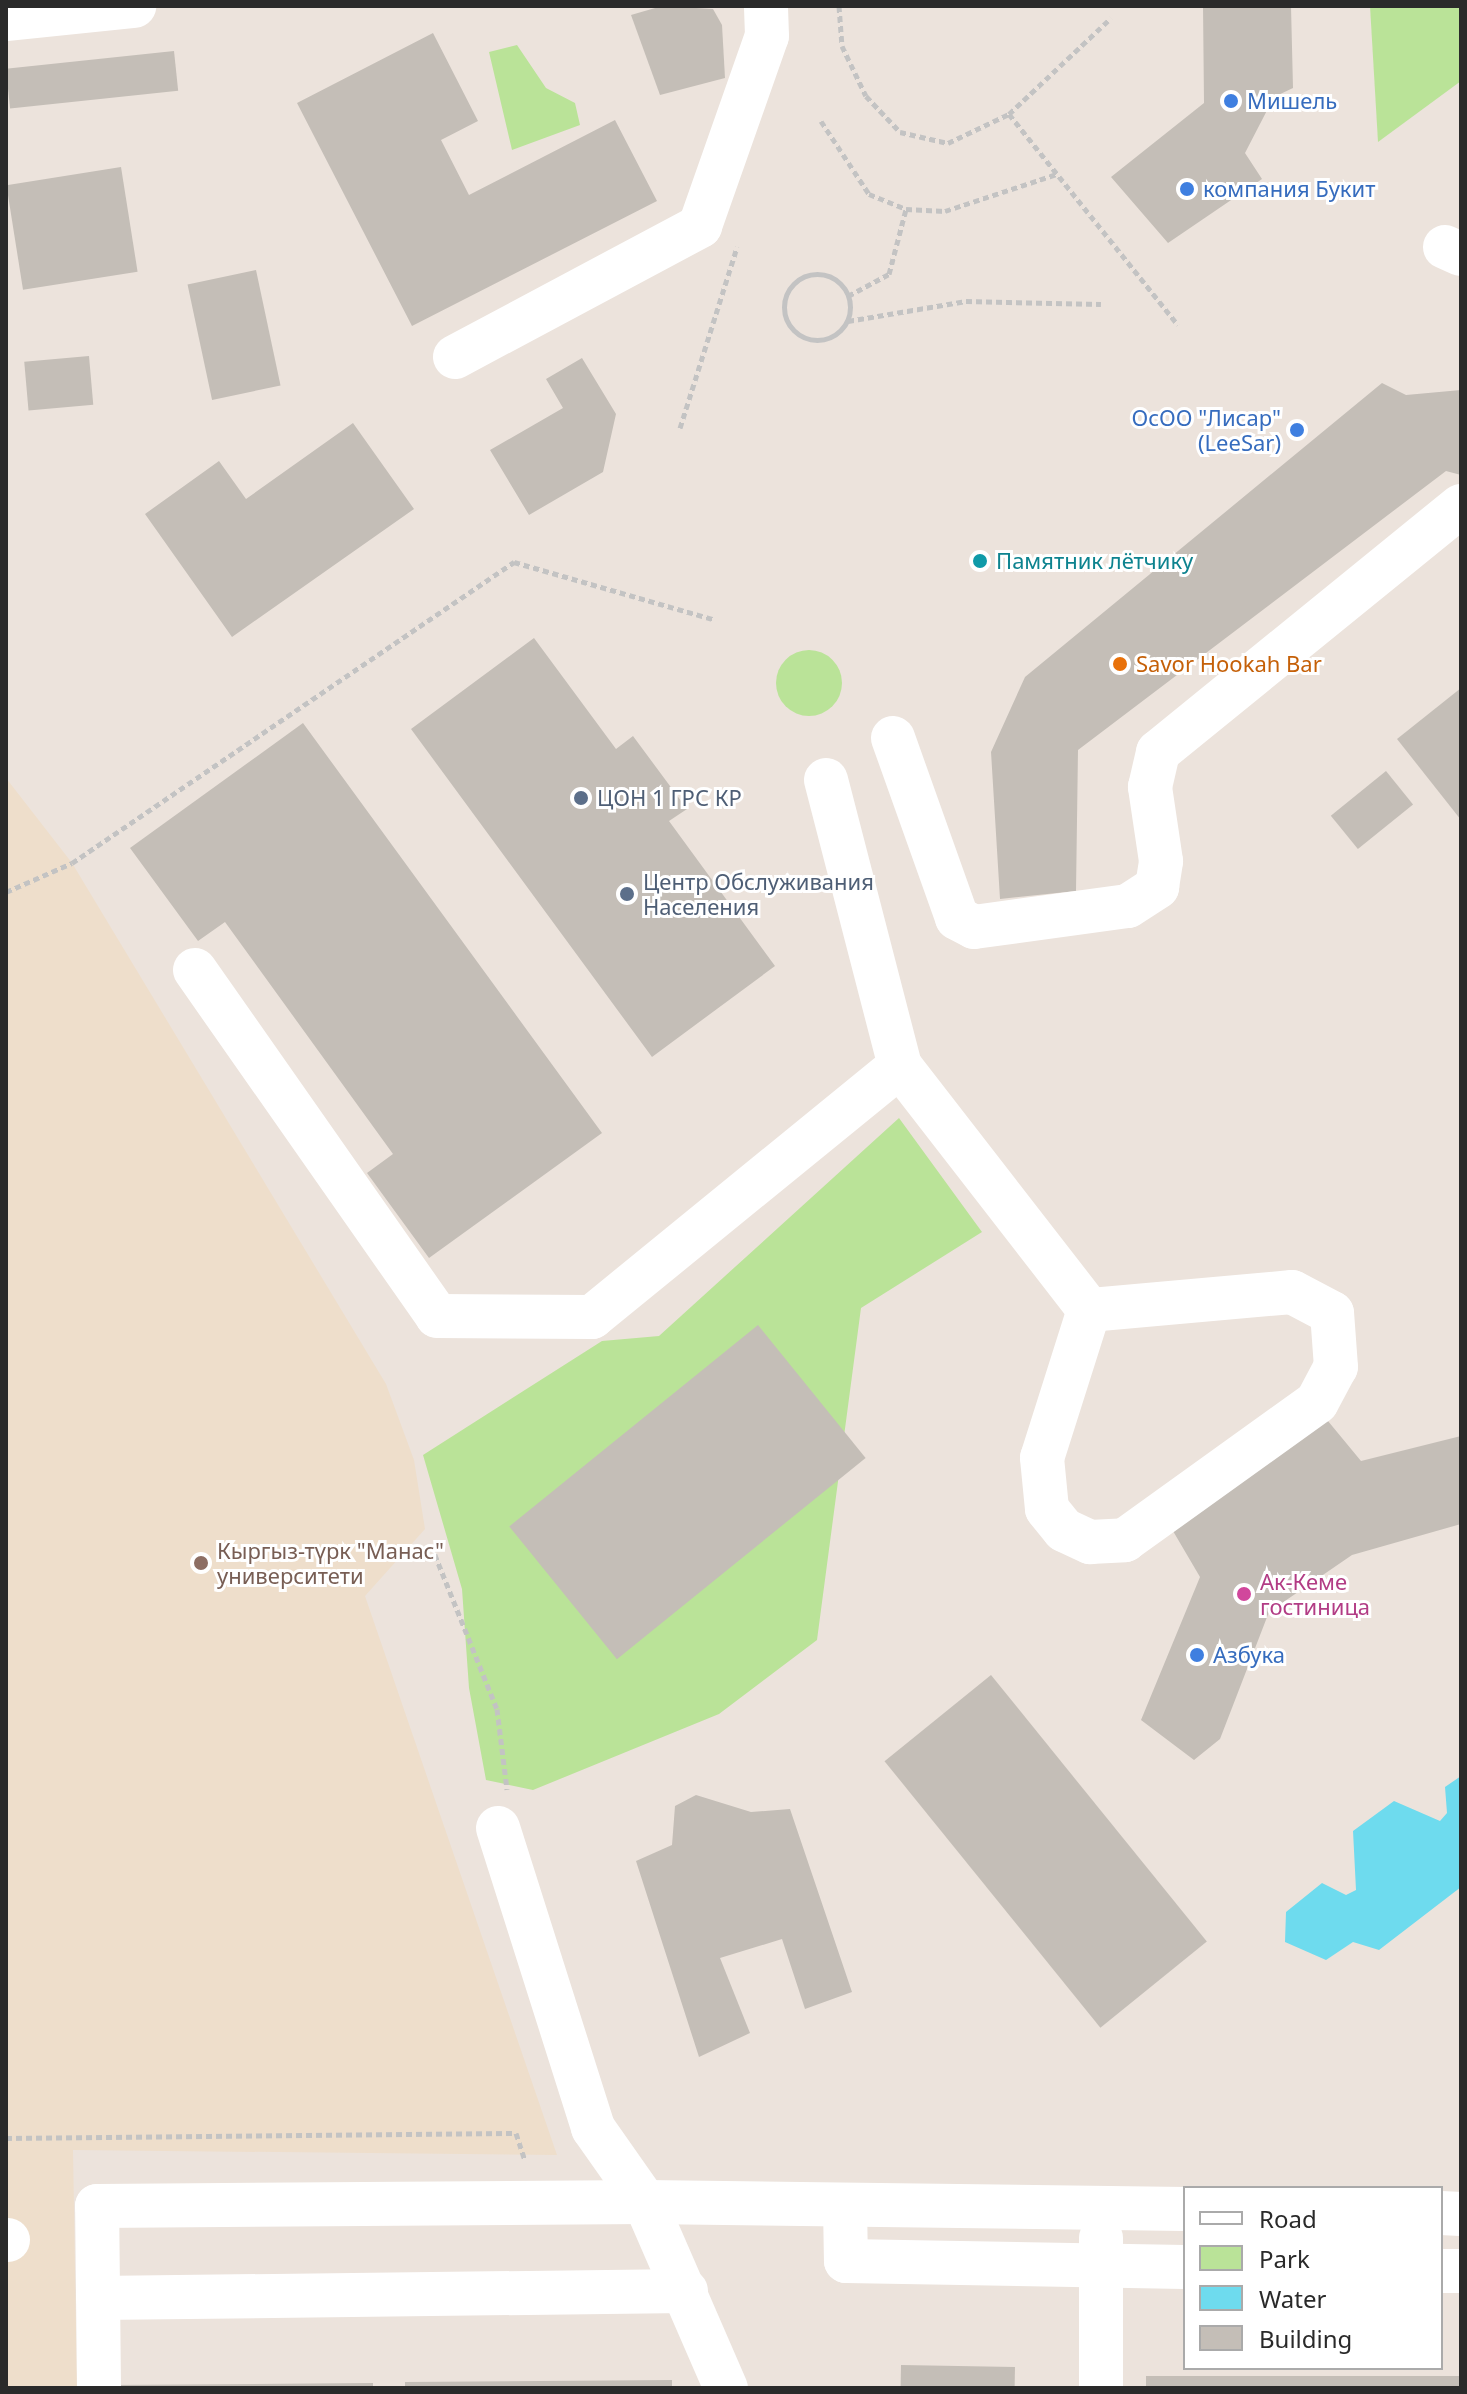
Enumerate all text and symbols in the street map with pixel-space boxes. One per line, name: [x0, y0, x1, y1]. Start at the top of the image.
place label: Мишель: [1247, 88, 1337, 114]
marker: Мишель: [1222, 92, 1240, 110]
place label: компания Букит: [1203, 176, 1375, 202]
marker: компания Букит: [1178, 180, 1196, 198]
place label: ОсОО "Лисар" (LeeSar): [1131, 404, 1281, 456]
marker: ОсОО "Лисар" (LeeSar): [1288, 421, 1306, 439]
place label: Памятник лётчику: [996, 548, 1193, 574]
marker: Памятник лётчику: [971, 552, 989, 570]
place label: Savor Hookah Bar: [1136, 651, 1322, 677]
marker: Savor Hookah Bar: [1111, 655, 1129, 673]
place label: ЦОН 1 ГРС КР: [597, 785, 742, 811]
marker: ЦОН 1 ГРС КР: [572, 789, 590, 807]
place label: Центр Обслуживания Населения: [643, 868, 874, 920]
marker: Центр Обслуживания Населения: [618, 885, 636, 903]
place label: Кыргыз-түрк "Манас" университети: [217, 1537, 444, 1588]
marker: Кыргыз-түрк "Манас" университети: [192, 1554, 210, 1572]
place label: Ак-Кеме гостиница: [1260, 1568, 1370, 1620]
marker: Ак-Кеме гостиница: [1235, 1585, 1253, 1603]
place label: Азбука: [1213, 1642, 1285, 1668]
marker: Азбука: [1188, 1646, 1206, 1664]
legend: [1183, 2186, 1443, 2370]
text: Road: [1259, 2202, 1317, 2235]
text: Park: [1259, 2242, 1310, 2275]
text: Water: [1259, 2282, 1326, 2315]
text: Building: [1259, 2322, 1352, 2355]

